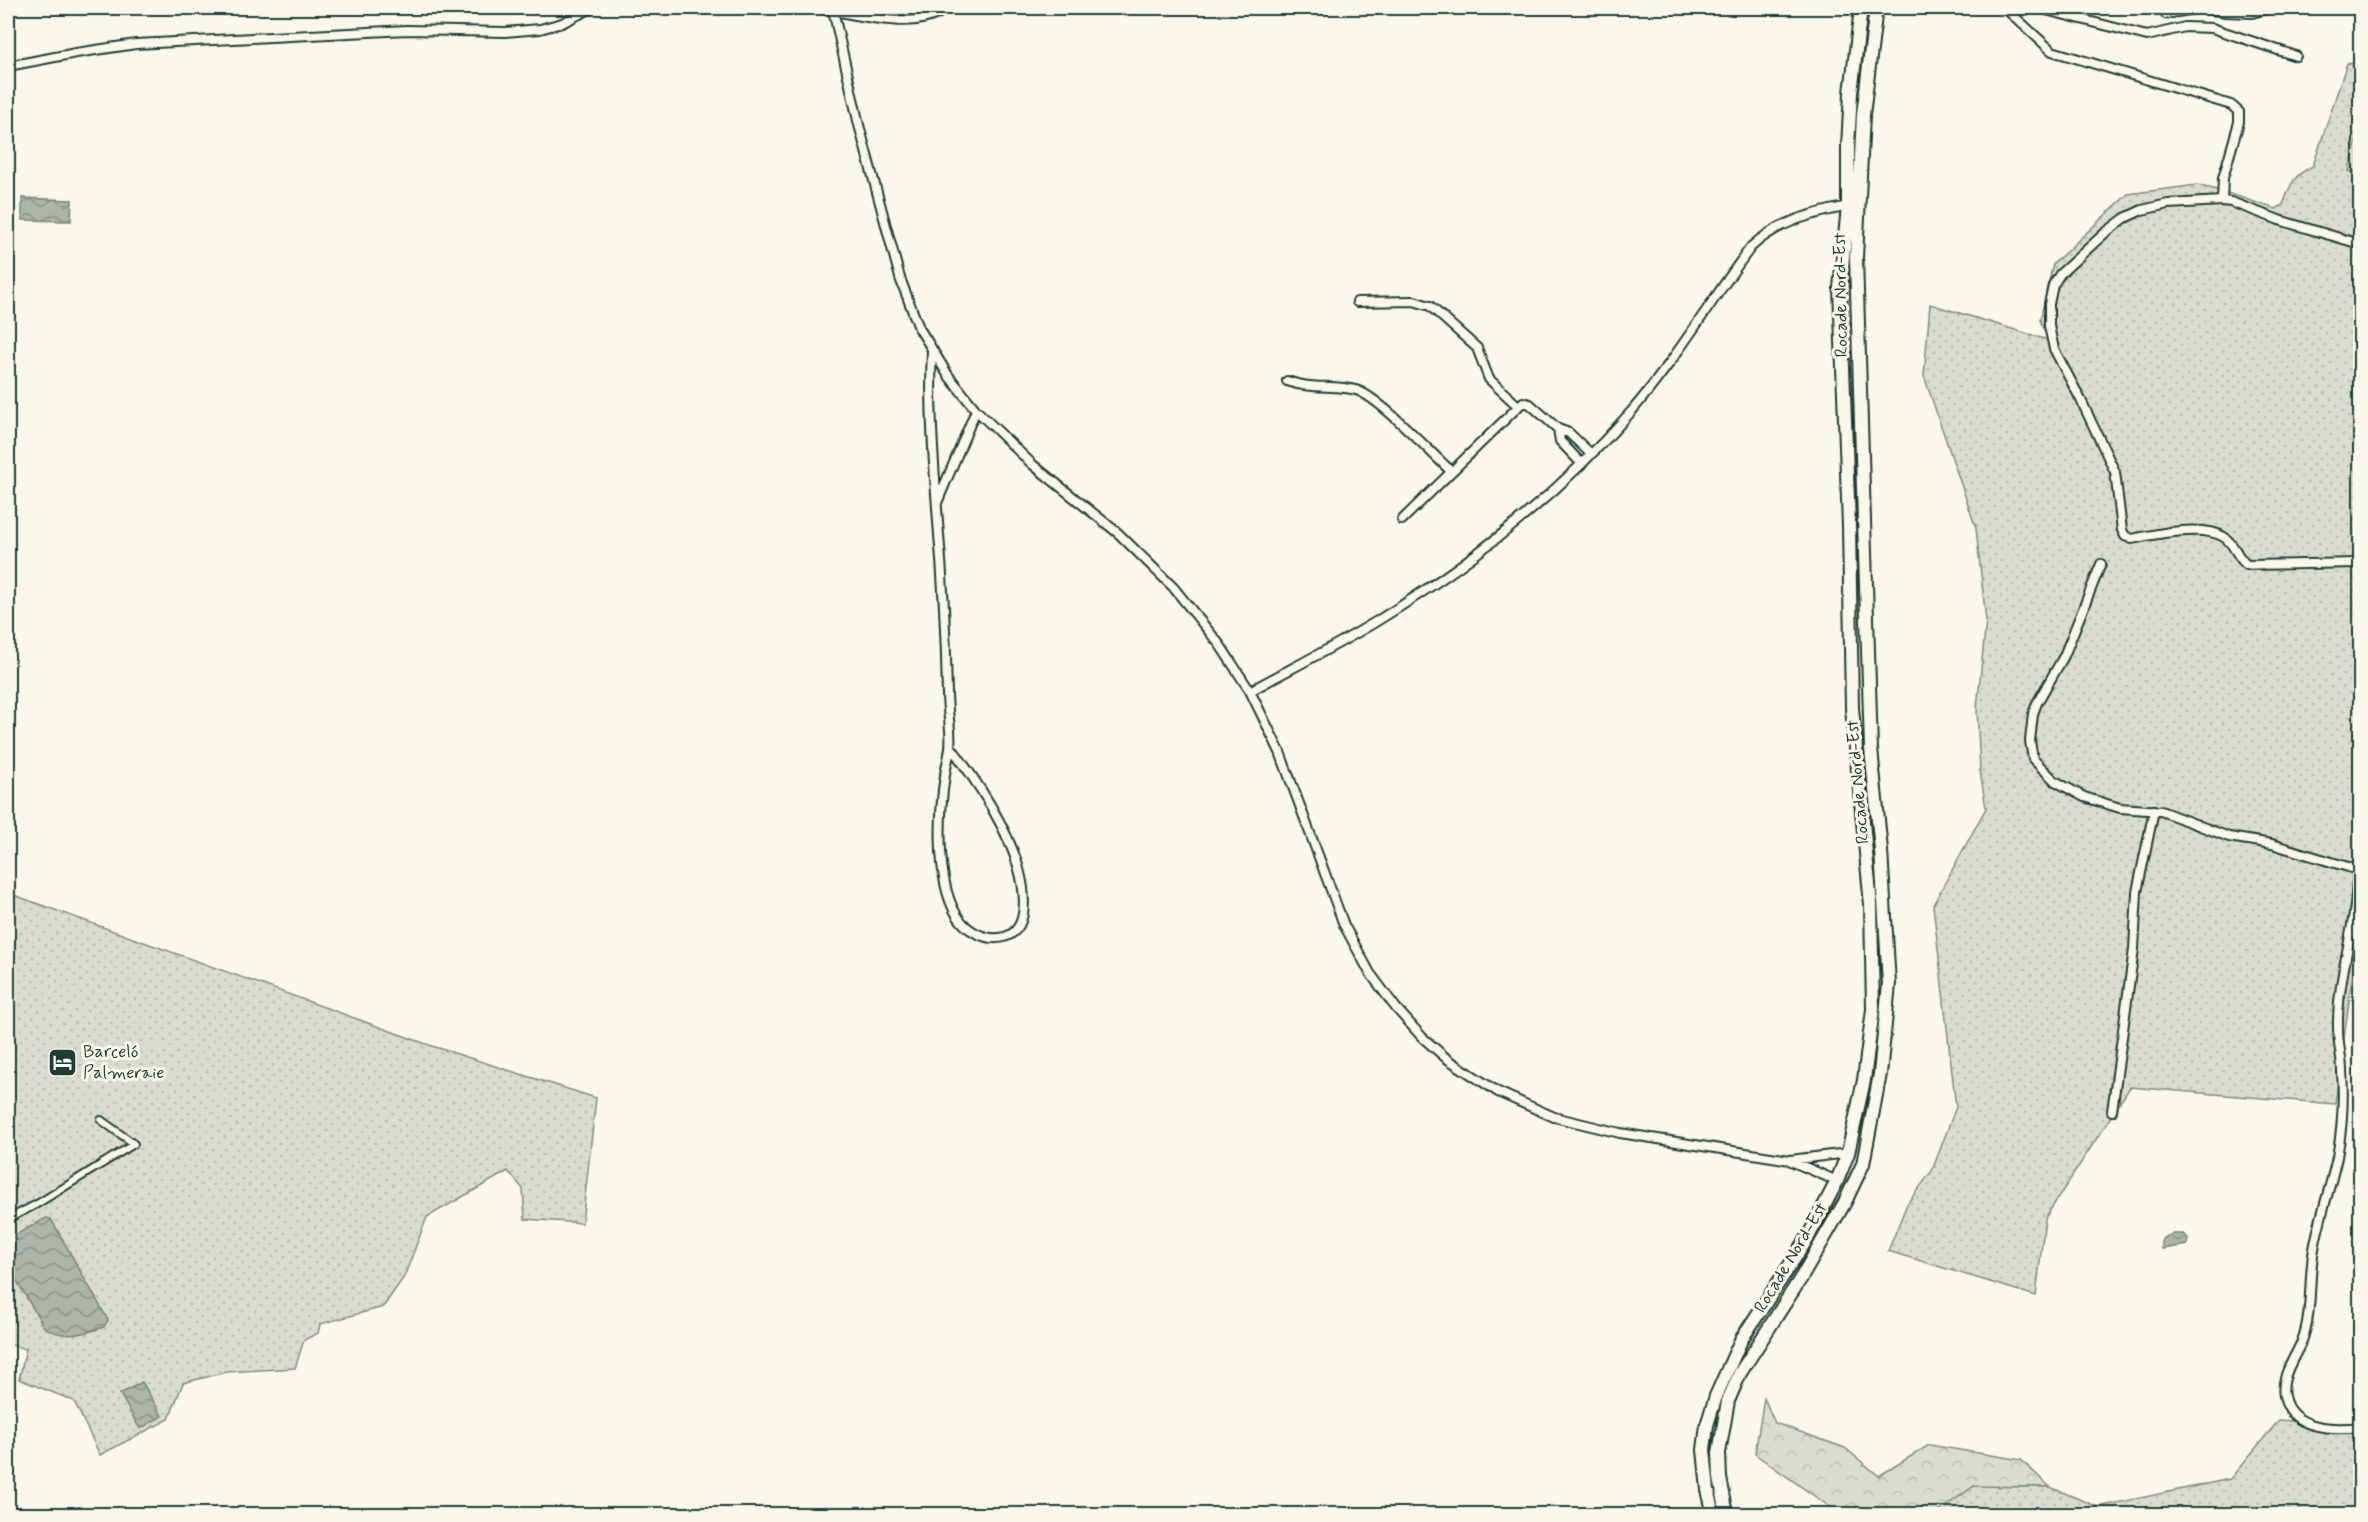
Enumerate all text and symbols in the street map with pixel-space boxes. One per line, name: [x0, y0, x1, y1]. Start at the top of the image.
street label: Rocade Nord-Est: [1828, 232, 1854, 358]
street label: Rocade Nord-Est: [1841, 718, 1875, 845]
place label: Barceló Palmeraie: [83, 1040, 165, 1085]
hotel icon: Barceló Palmeraie: [46, 1046, 78, 1078]
street label: Rocade Nord-Est: [1749, 1198, 1834, 1318]

